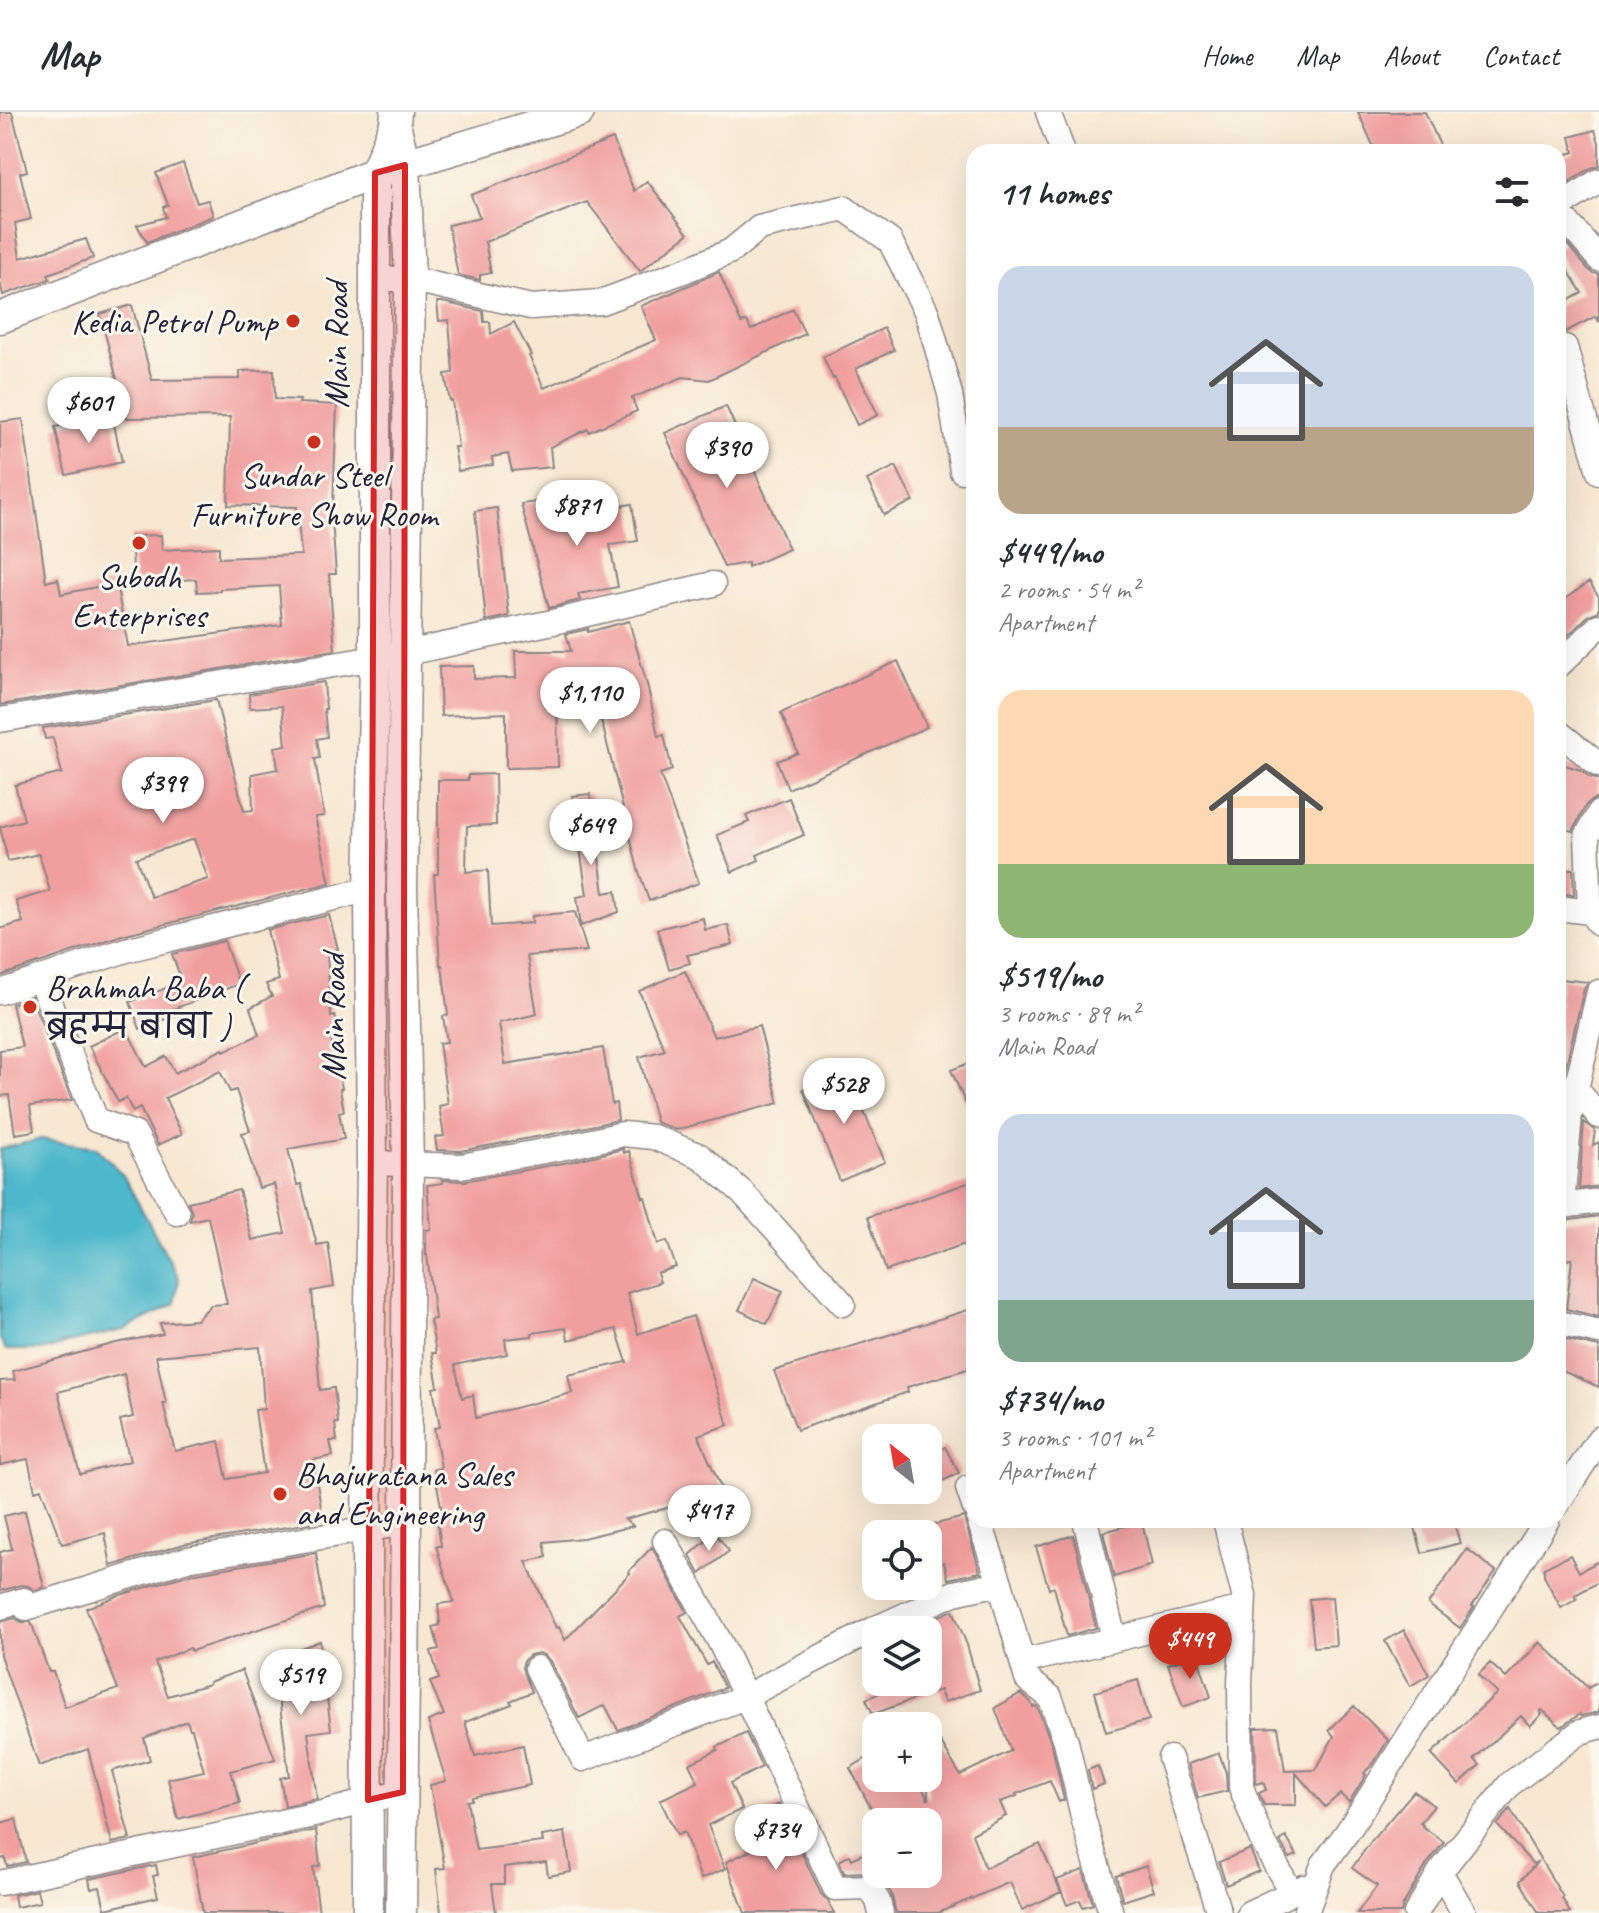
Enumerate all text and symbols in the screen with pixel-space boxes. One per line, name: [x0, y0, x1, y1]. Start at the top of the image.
text: Map: [40, 32, 99, 79]
text: Home: [1202, 38, 1252, 73]
text: Map: [1296, 38, 1339, 73]
text: About: [1383, 38, 1439, 73]
text: Contact: [1483, 38, 1559, 73]
icon: filters: [1490, 170, 1534, 214]
text: 11 homes: [998, 171, 1109, 214]
street label: Main Road: [315, 276, 358, 408]
place label: Kedia Petrol Pump: [71, 300, 279, 343]
marker: Kedia Petrol Pump: [284, 312, 302, 330]
icon: home: [1194, 318, 1338, 462]
pin: $601: [42, 377, 136, 445]
text: $601: [65, 386, 113, 419]
pin: $390: [680, 422, 774, 490]
text: $390: [704, 431, 750, 464]
marker: Sundar Steel Furniture Show Room: [305, 433, 323, 451]
place label: Sundar Steel Furniture Show Room: [191, 454, 440, 536]
pin: $871: [530, 480, 624, 548]
text: $871: [554, 489, 600, 522]
text: $449/mo: [998, 530, 1102, 573]
marker: Subodh Enterprises: [130, 534, 148, 552]
place label: Subodh Enterprises: [72, 555, 209, 637]
text: 2 rooms · 54 m²: [998, 573, 1139, 606]
text: Apartment: [998, 606, 1094, 639]
pin: $1,110: [525, 667, 655, 735]
text: $1,110: [558, 676, 622, 709]
icon: home: [1194, 742, 1338, 886]
pin: $399: [116, 757, 210, 825]
text: $399: [140, 766, 186, 799]
pin: $649: [544, 799, 638, 867]
text: $649: [567, 808, 615, 841]
street label: Main Road: [312, 948, 355, 1080]
text: $519/mo: [998, 954, 1102, 997]
place label: Brahmah Baba ( ब्रहम्म बाबा ): [44, 966, 251, 1048]
text: 3 rooms · 89 m²: [998, 997, 1139, 1030]
marker: Brahmah Baba ( ब्रहम्म बाबा ): [21, 998, 39, 1016]
text: Main Road: [998, 1030, 1095, 1063]
pin: $528: [797, 1058, 891, 1126]
text: $528: [821, 1067, 867, 1100]
icon: home: [1194, 1166, 1338, 1310]
text: $734/mo: [998, 1378, 1103, 1421]
text: 3 rooms · 101 m²: [998, 1421, 1150, 1454]
north arrow: [862, 1424, 942, 1504]
map controls: [862, 1424, 942, 1888]
place label: Bhajuratana Sales and Engineering: [296, 1453, 516, 1535]
text: Apartment: [998, 1454, 1094, 1487]
marker: Bhajuratana Sales and Engineering: [271, 1485, 289, 1503]
pin: $417: [662, 1485, 756, 1553]
text: $417: [686, 1494, 732, 1527]
button: locate: [862, 1520, 942, 1600]
pin: $449: [1143, 1613, 1237, 1681]
button: layers: [862, 1616, 942, 1696]
text: $449: [1167, 1622, 1213, 1655]
pin: $519: [254, 1649, 348, 1717]
text: $519: [278, 1658, 324, 1691]
button: +: [862, 1712, 942, 1792]
pin: $734: [729, 1804, 823, 1872]
button: −: [862, 1808, 942, 1888]
text: $734: [753, 1813, 799, 1846]

